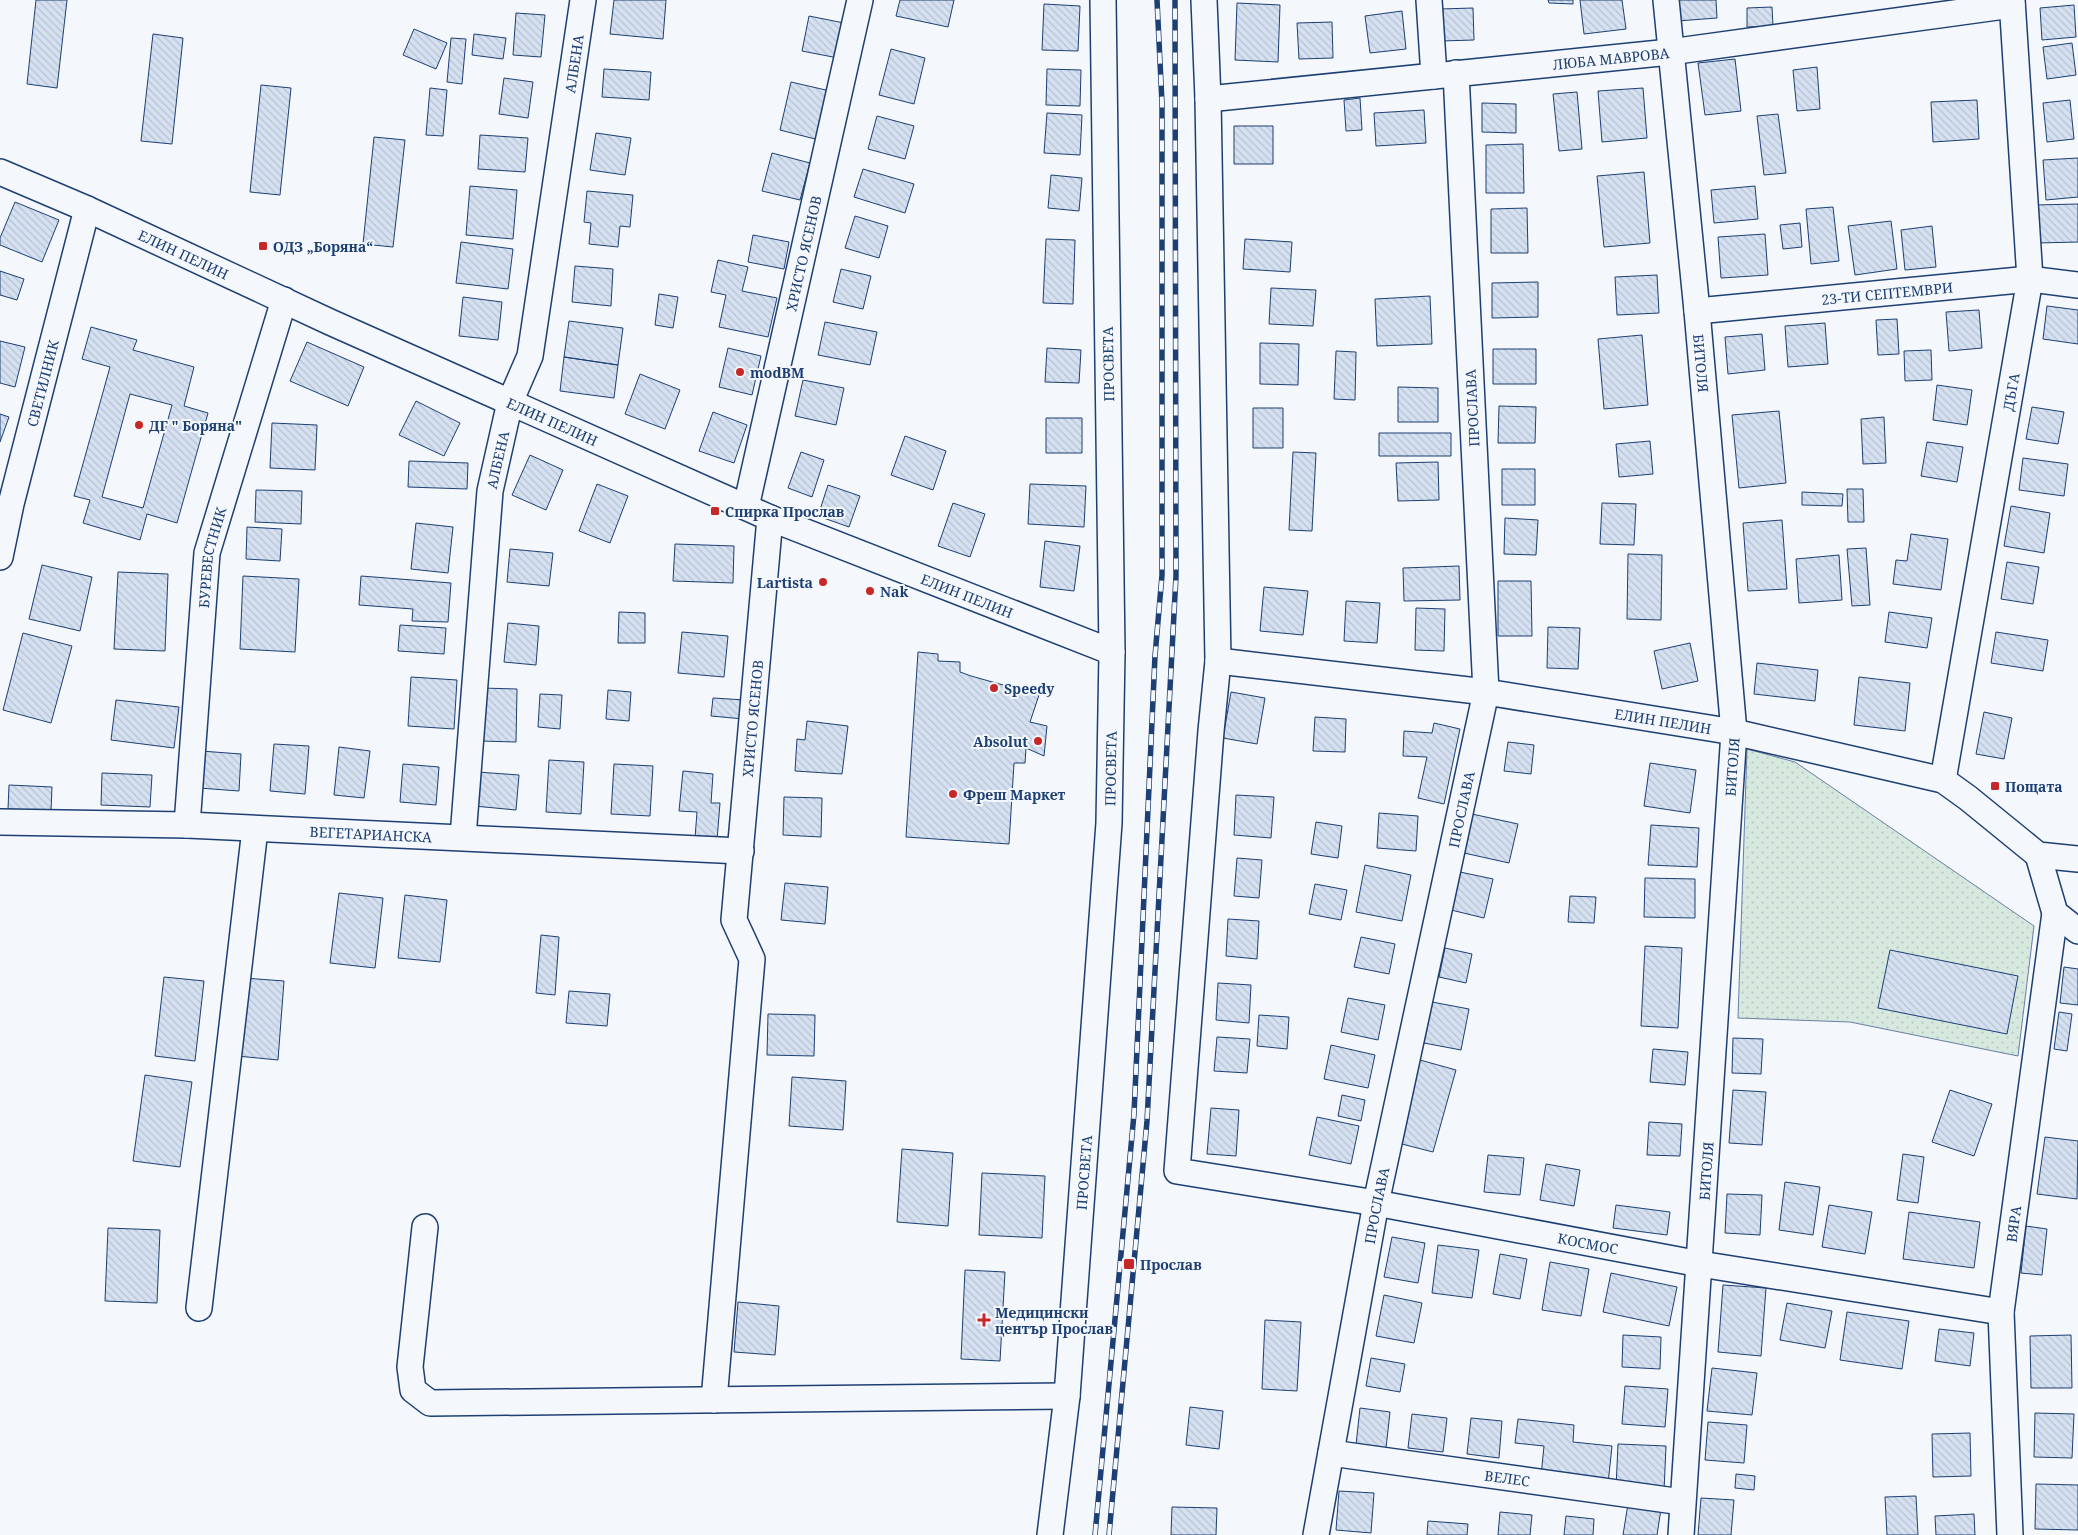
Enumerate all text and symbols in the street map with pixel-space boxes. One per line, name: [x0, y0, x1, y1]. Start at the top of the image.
street label: АЛБЕНА: [560, 33, 587, 94]
street label: ЛЮБА МАВРОВА: [1552, 43, 1670, 73]
street label: ХРИСТО ЯСЕНОВ: [781, 194, 825, 313]
street label: ЕЛИН ПЕЛИН: [135, 225, 232, 283]
place label: ОДЗ „Боряна“: [273, 237, 373, 256]
marker: ОДЗ „Боряна“: [257, 240, 269, 252]
street label: 23-ТИ СЕПТЕМВРИ: [1820, 277, 1954, 309]
street label: ПРОСВЕТА: [1098, 326, 1118, 402]
street label: БИТОЛЯ: [1690, 333, 1714, 393]
street label: СВЕТИЛНИК: [22, 337, 63, 429]
place label: modBM: [750, 363, 804, 382]
marker: modBM: [734, 366, 746, 378]
street label: ПРОСЛАВА: [1460, 369, 1484, 447]
street label: ДЪГА: [1998, 371, 2023, 412]
street label: ЕЛИН ПЕЛИН: [504, 393, 601, 450]
place label: ДГ " Боряна": [149, 416, 242, 435]
marker: ДГ " Боряна": [133, 419, 145, 431]
street label: АЛБЕНА: [481, 429, 513, 491]
place label: Спирка Прослав: [725, 502, 845, 521]
street label: БУРЕВЕСТНИК: [193, 504, 230, 609]
marker: Спирка Прослав: [709, 505, 721, 517]
street label: ЕЛИН ПЕЛИН: [918, 569, 1016, 622]
place label: Lartista: [757, 573, 813, 592]
marker: Lartista: [817, 576, 829, 588]
place label: Nak: [880, 582, 908, 601]
marker: Nak: [864, 585, 876, 597]
street label: ХРИСТО ЯСЕНОВ: [737, 659, 767, 778]
place label: Speedy: [1004, 679, 1055, 698]
marker: Speedy: [988, 682, 1000, 694]
street label: ЕЛИН ПЕЛИН: [1613, 703, 1713, 738]
street label: ПРОСВЕТА: [1100, 731, 1120, 806]
place label: Absolut: [973, 732, 1028, 751]
marker: Absolut: [1032, 735, 1044, 747]
street label: БИТОЛЯ: [1720, 737, 1744, 797]
street label: ПРОСЛАВА: [1443, 769, 1478, 849]
place label: Пощата: [2005, 777, 2062, 796]
marker: Пощата: [1989, 780, 2001, 792]
place label: Фреш Маркет: [963, 785, 1066, 804]
marker: Фреш Маркет: [947, 788, 959, 800]
street label: ВЕГЕТАРИАНСКА: [309, 821, 433, 846]
street label: ПРОСВЕТА: [1071, 1134, 1096, 1211]
street label: БИТОЛЯ: [1694, 1141, 1718, 1201]
street label: ПРОСЛАВА: [1359, 1165, 1393, 1245]
street label: ВЯРА: [2001, 1204, 2025, 1243]
street label: КОСМОС: [1556, 1228, 1620, 1258]
place label: Прослав: [1140, 1255, 1202, 1274]
marker: Прослав: [1122, 1257, 1136, 1271]
place label: Медицински център Прослав: [995, 1303, 1114, 1338]
marker: Медицински център Прослав: [977, 1313, 991, 1327]
street label: ВЕЛЕС: [1483, 1465, 1532, 1490]

